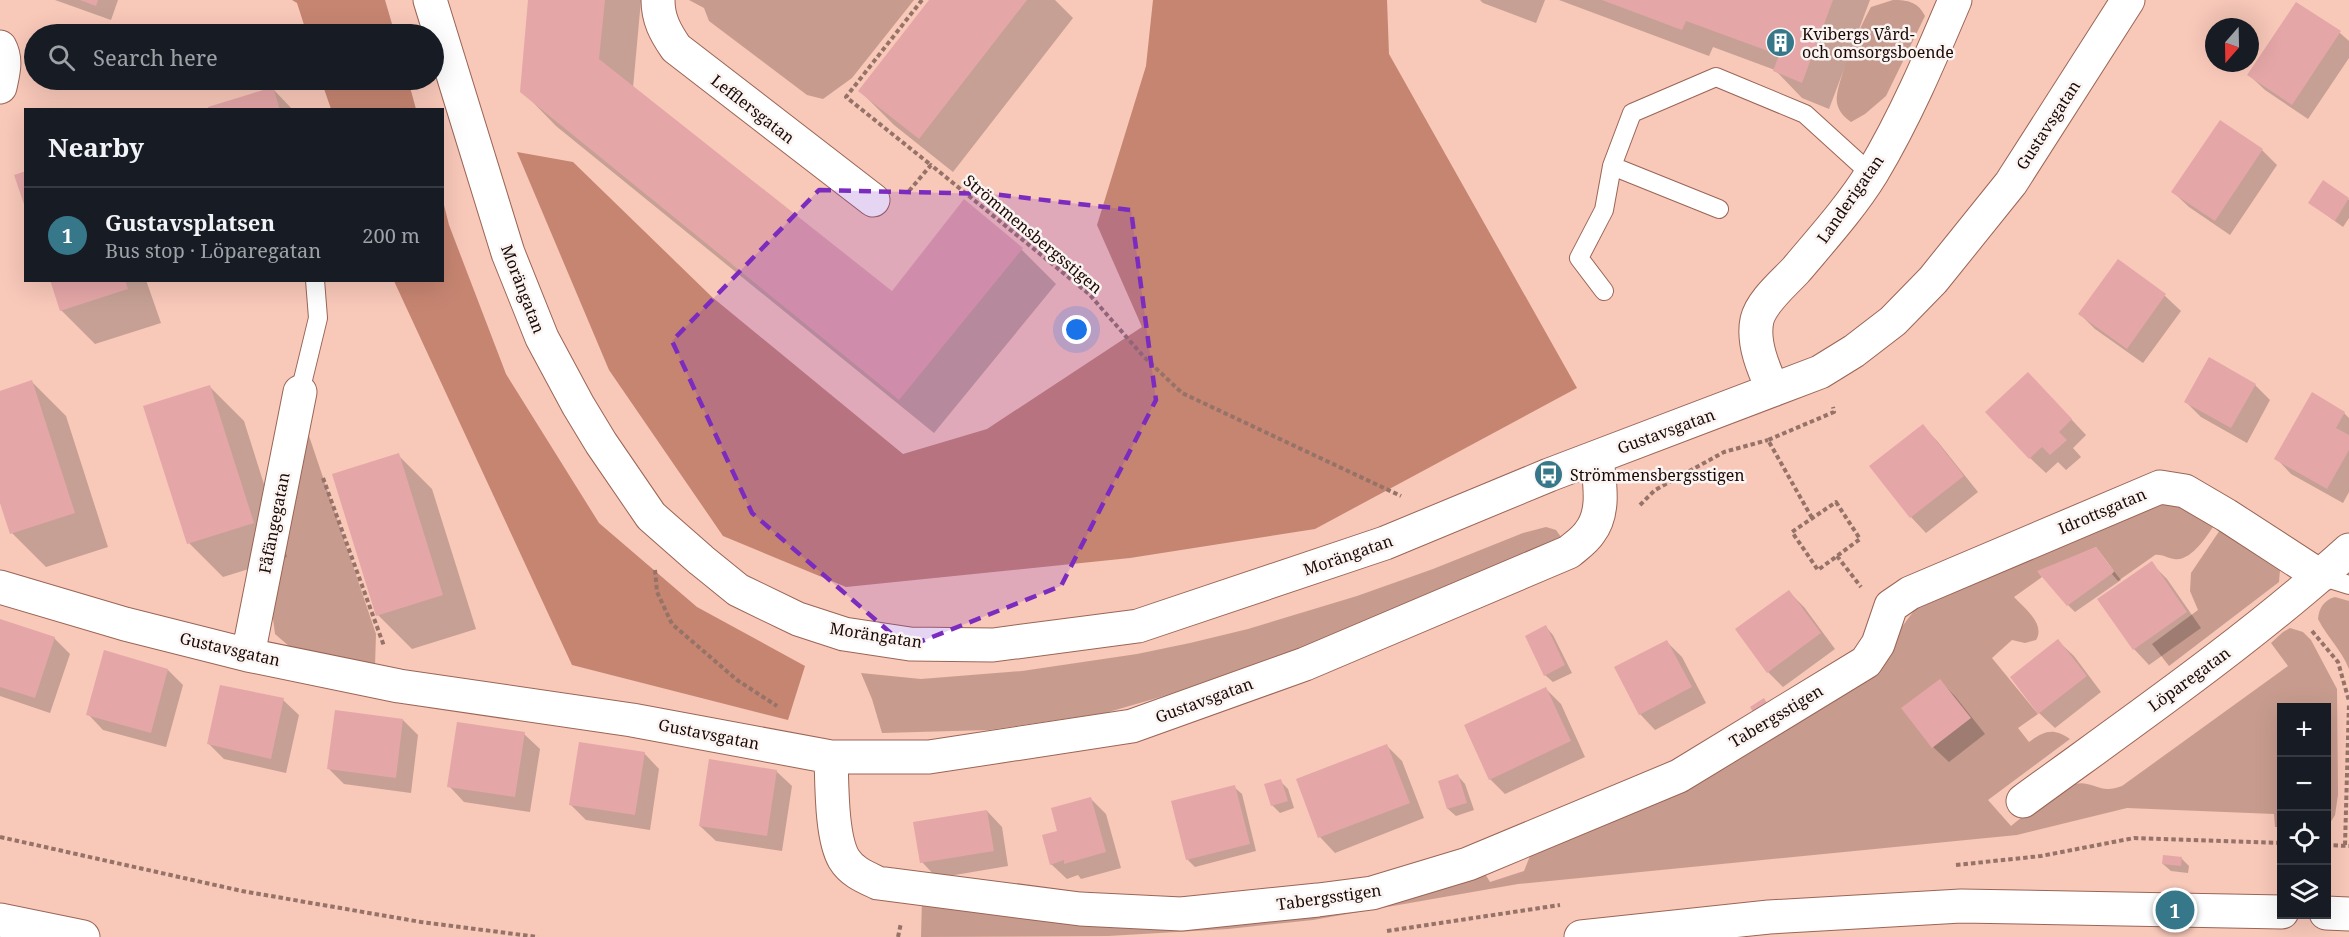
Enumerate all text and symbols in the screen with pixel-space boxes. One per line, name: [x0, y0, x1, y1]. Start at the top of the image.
north arrow: [2205, 18, 2259, 72]
place label: Kvibergs Vård- och omsorgsboende: [1802, 23, 1954, 63]
search box: [24, 24, 444, 90]
building icon: Kvibergs Vård- och omsorgsboende: [1765, 27, 1797, 59]
icon: search: [45, 41, 78, 74]
text: Search here: [93, 42, 218, 72]
street label: Lefflersgatan: [707, 69, 799, 149]
street label: Gustavsgatan: [2011, 76, 2085, 174]
text: Nearby: [48, 129, 144, 165]
street label: Landerigatan: [1811, 151, 1889, 247]
street label: Strömmensbergsstigen: [959, 169, 1107, 299]
text: Gustavsplatsen: [105, 207, 275, 237]
text: 1: [62, 222, 73, 249]
text: 200 m: [362, 222, 420, 249]
text: Bus stop · Löparegatan: [105, 237, 321, 264]
street label: Morängatan: [496, 241, 550, 337]
your location: [1062, 315, 1091, 344]
street label: Gustavsgatan: [1614, 403, 1718, 459]
bus stop icon: Strömmensbergsstigen: [1533, 459, 1565, 491]
place label: Strömmensbergsstigen: [1570, 464, 1745, 486]
street label: Fåfängegatan: [253, 470, 295, 576]
street label: Idrottsgatan: [2055, 483, 2149, 539]
street label: Morängatan: [1300, 529, 1396, 581]
street label: Morängatan: [828, 617, 924, 653]
street label: Gustavsgatan: [178, 627, 282, 671]
street label: Löparegatan: [2143, 642, 2235, 716]
street label: Gustavsgatan: [1152, 672, 1256, 728]
street label: Tabergsstigen: [1725, 679, 1827, 753]
map controls: [2277, 703, 2331, 919]
button: +: [2277, 703, 2331, 757]
street label: Gustavsgatan: [657, 713, 761, 755]
button: −: [2277, 757, 2331, 811]
button: locate: [2277, 811, 2331, 865]
button: layers: [2277, 865, 2331, 919]
street label: Tabergsstigen: [1275, 879, 1383, 915]
pin: 1: [2156, 888, 2194, 932]

